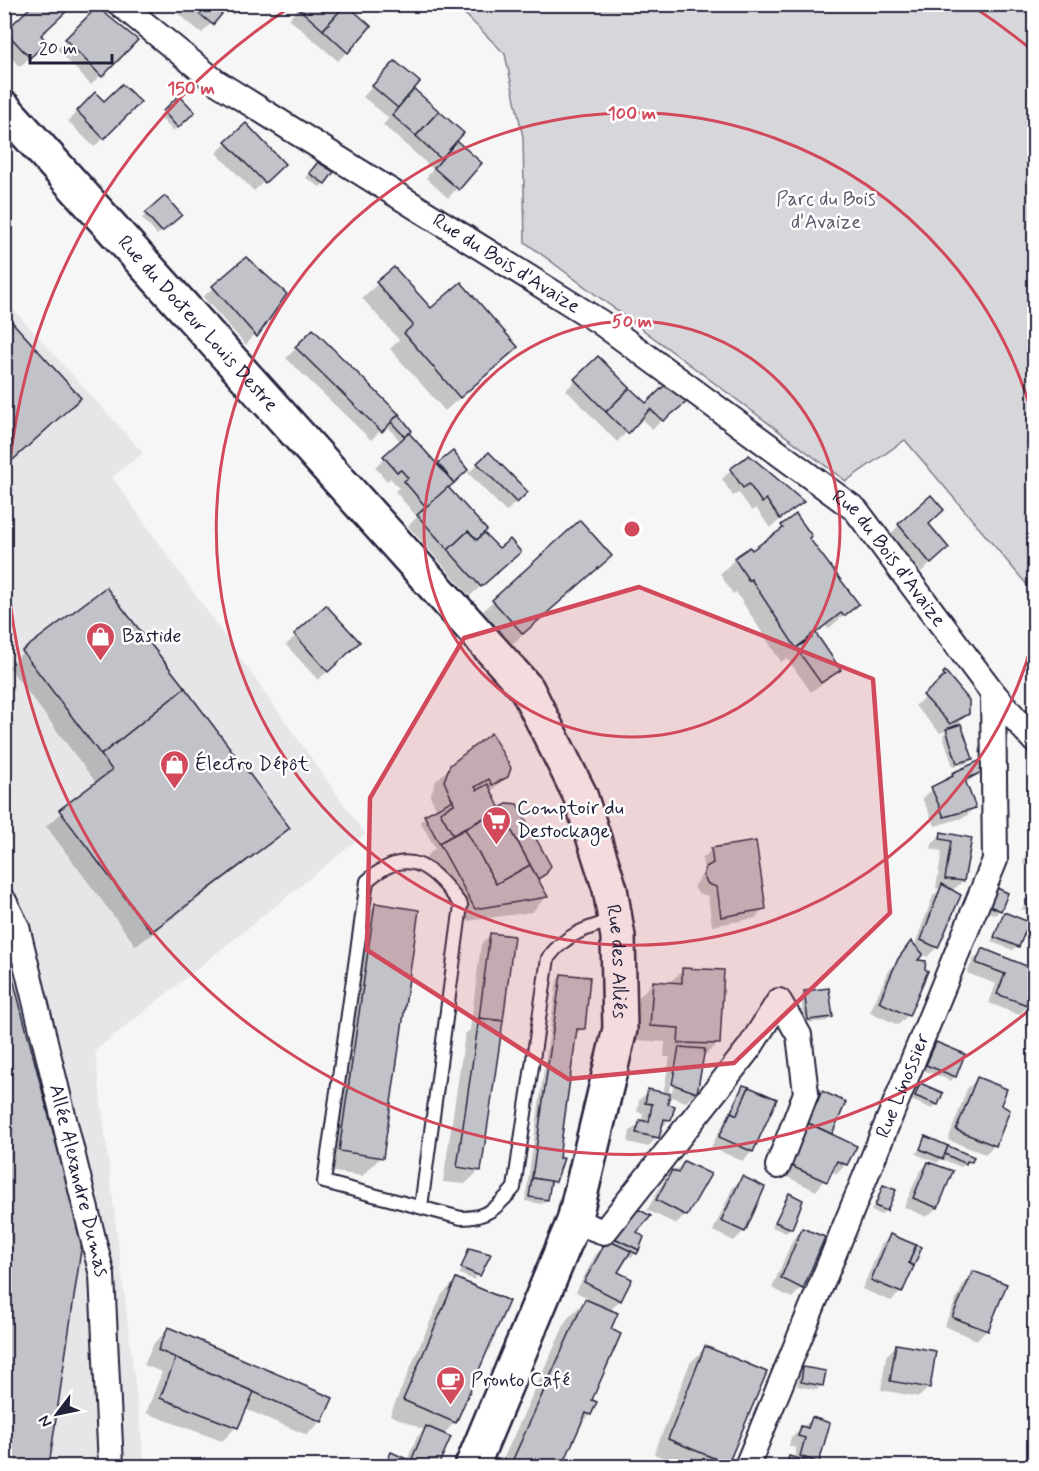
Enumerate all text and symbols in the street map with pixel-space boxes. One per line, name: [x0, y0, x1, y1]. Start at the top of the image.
scale bar: [30, 27, 112, 65]
text: 20 m: [39, 37, 77, 61]
text: 150 m: [167, 77, 215, 101]
text: 100 m: [608, 102, 656, 126]
park label: Parc du Bois d'Avaize: [776, 186, 876, 236]
street label: Rue du Bois d'Avaize: [427, 207, 585, 320]
street label: Rue du Docteur Louis Destre: [111, 229, 285, 418]
text: 50 m: [612, 310, 652, 334]
street label: Rue du Bois d'Avaize: [826, 483, 952, 632]
centre of rings: [622, 519, 642, 539]
shop icon: Bastide: [85, 620, 117, 662]
place label: Bastide: [122, 623, 181, 650]
shop icon: Électro Dépôt: [158, 748, 190, 790]
place label: Électro Dépôt: [195, 751, 309, 778]
place label: Comptoir du Destockage: [517, 795, 624, 846]
supermarket icon: Comptoir du Destockage: [480, 804, 512, 846]
street label: Rue des Alliés: [599, 902, 633, 1019]
street label: Rue Linossier: [869, 1028, 936, 1142]
street label: Allée Alexandre Dumas: [42, 1081, 115, 1280]
cafe icon: Pronto Café: [434, 1364, 466, 1406]
place label: Pronto Café: [471, 1367, 570, 1394]
north arrow: [27, 1384, 87, 1444]
text: N: [34, 1411, 57, 1431]

